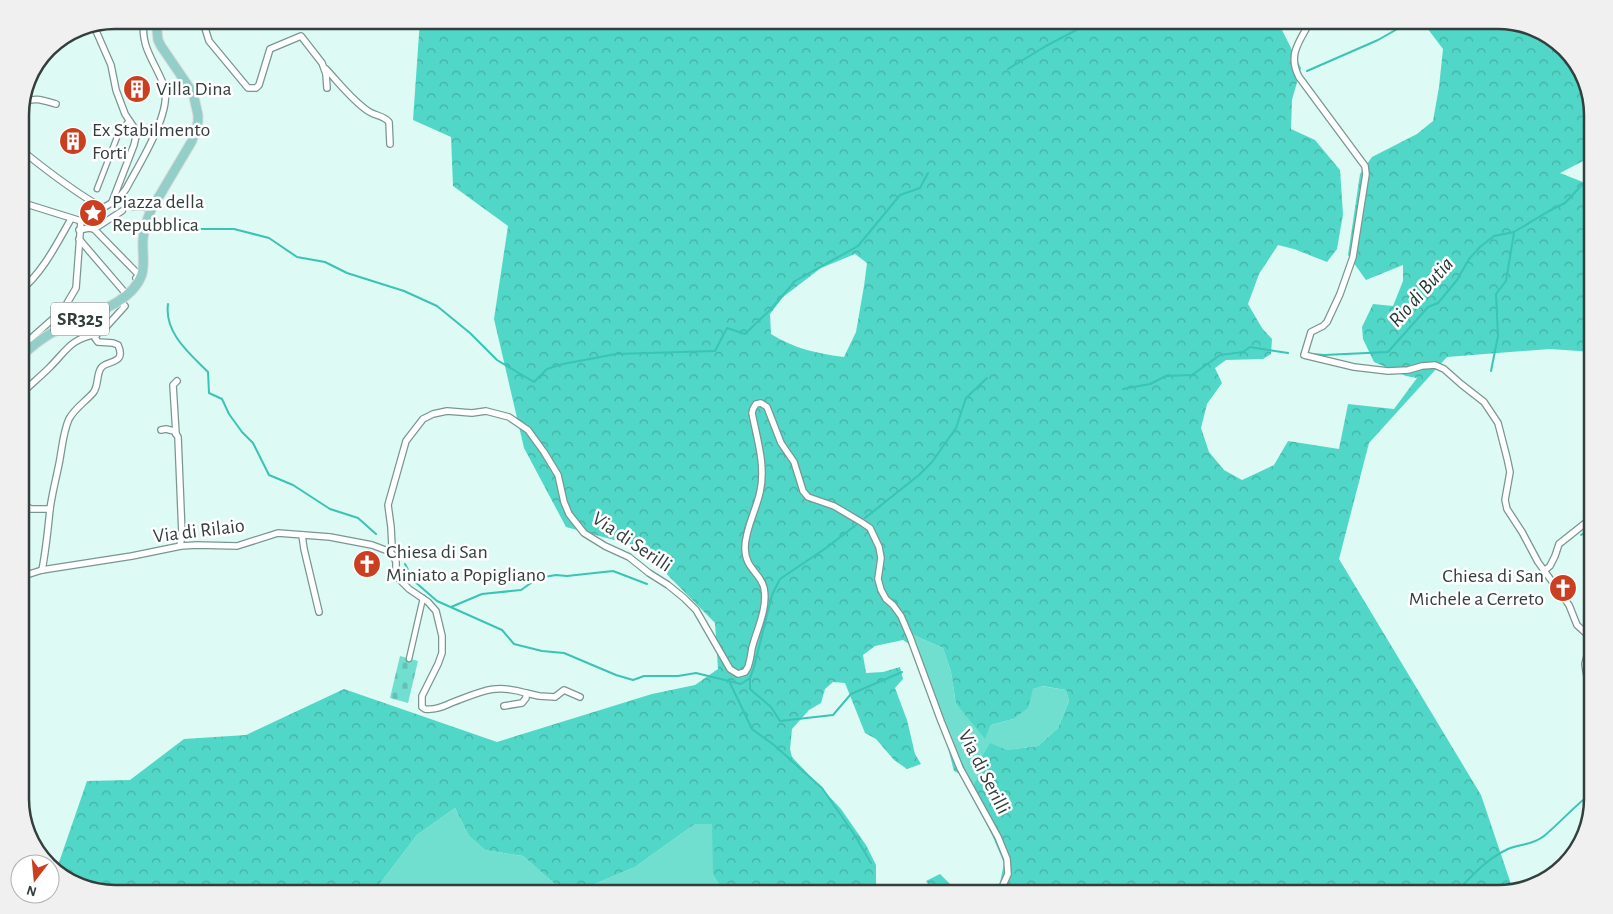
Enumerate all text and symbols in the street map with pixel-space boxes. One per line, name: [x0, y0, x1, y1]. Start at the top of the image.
building icon: Villa Dina: [122, 74, 152, 104]
place label: Villa Dina: [156, 79, 232, 99]
place label: Ex Stabilmento Forti: [92, 120, 210, 163]
building icon: Ex Stabilmento Forti: [58, 126, 88, 156]
place label: Piazza della Repubblica: [112, 192, 204, 235]
place icon: Piazza della Repubblica: [78, 198, 108, 228]
water label: Rio di Butia: [1385, 253, 1457, 331]
road number: SR325: [51, 302, 109, 336]
street label: Via di Serilli: [588, 508, 676, 576]
street label: Via di Rilaio: [152, 515, 246, 547]
place label: Chiesa di San Miniato a Popigliano: [386, 542, 546, 585]
church icon: Chiesa di San Miniato a Popigliano: [352, 549, 382, 579]
place label: Chiesa di San Michele a Cerreto: [1409, 566, 1544, 609]
church icon: Chiesa di San Michele a Cerreto: [1548, 573, 1578, 603]
street label: Via di Serilli: [954, 727, 1014, 817]
north arrow: [10, 854, 60, 904]
text: N: [25, 882, 38, 899]

